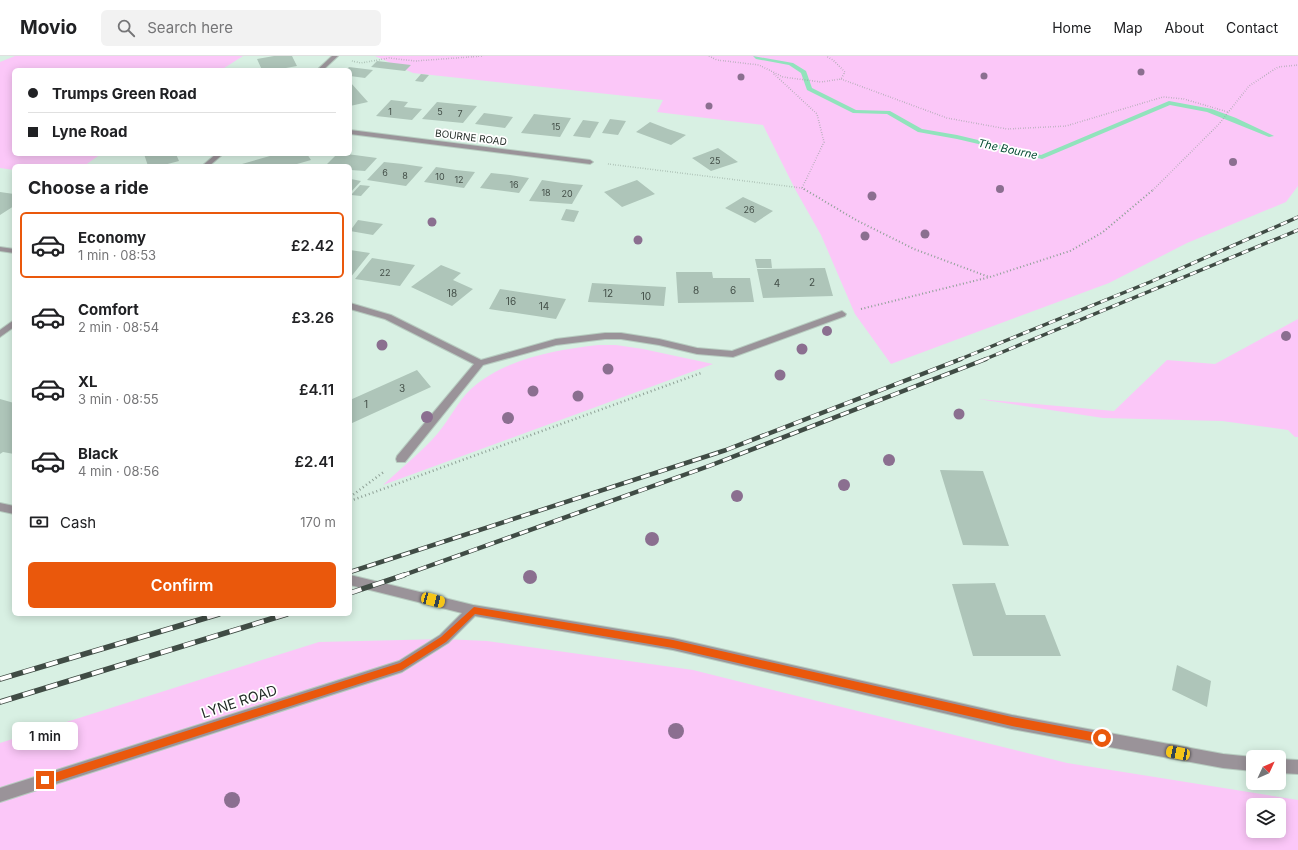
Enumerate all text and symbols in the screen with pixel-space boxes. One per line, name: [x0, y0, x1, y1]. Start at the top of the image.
search box: [101, 10, 381, 46]
text: Movio: [20, 16, 77, 39]
icon: search: [115, 17, 137, 39]
text: Search here: [147, 18, 233, 37]
text: Home: [1052, 19, 1091, 36]
text: Map: [1113, 19, 1143, 36]
text: About: [1165, 19, 1204, 36]
text: Contact: [1226, 19, 1278, 36]
text: Trumps Green Road: [52, 84, 197, 103]
house number: 1: [388, 106, 392, 117]
house number: 5: [437, 106, 443, 117]
house number: 7: [457, 108, 463, 119]
house number: 15: [551, 121, 561, 132]
text: Lyne Road: [52, 122, 128, 141]
street label: BOURNE ROAD: [434, 127, 508, 147]
water label: The Bourne: [977, 136, 1039, 162]
house number: 25: [710, 155, 720, 166]
house number: 6: [382, 167, 388, 178]
house number: 8: [402, 170, 408, 181]
house number: 10: [435, 171, 445, 182]
house number: 12: [454, 174, 464, 185]
text: Choose a ride: [28, 177, 149, 198]
house number: 16: [509, 179, 519, 190]
house number: 18: [541, 187, 551, 198]
house number: 20: [561, 188, 573, 199]
house number: 26: [743, 204, 755, 215]
icon: car: [30, 227, 66, 263]
text: Economy: [78, 228, 146, 247]
text: £2.42: [291, 236, 334, 255]
text: 1 min · 08:53: [78, 247, 156, 263]
house number: 22: [380, 267, 390, 278]
house number: 2: [809, 276, 815, 288]
house number: 4: [774, 277, 780, 289]
house number: 8: [693, 284, 699, 296]
house number: 6: [730, 284, 736, 296]
house number: 18: [447, 287, 457, 299]
house number: 12: [603, 287, 613, 299]
house number: 10: [641, 290, 651, 302]
house number: 16: [506, 295, 516, 307]
icon: car: [30, 299, 66, 335]
text: Comfort: [78, 300, 139, 319]
house number: 14: [539, 300, 549, 312]
text: £3.26: [292, 308, 334, 327]
text: 2 min · 08:54: [78, 319, 159, 335]
icon: car: [30, 371, 66, 407]
text: XL: [78, 372, 98, 391]
text: £4.11: [299, 380, 334, 399]
house number: 3: [399, 382, 405, 394]
text: 3 min · 08:55: [78, 391, 159, 407]
house number: 1: [364, 398, 368, 410]
icon: car: [30, 443, 66, 479]
text: Black: [78, 444, 118, 463]
text: £2.41: [295, 452, 334, 471]
text: 4 min · 08:56: [78, 463, 159, 479]
icon: cash: [28, 511, 50, 533]
text: Cash: [60, 513, 96, 532]
text: 170 m: [300, 514, 336, 530]
button: Confirm: [28, 562, 336, 608]
car: [420, 591, 446, 609]
street label: LYNE ROAD: [199, 681, 279, 721]
callout: 1 min: [12, 722, 78, 750]
text: 1 min: [29, 728, 61, 744]
route start: [1093, 729, 1111, 747]
car: [1165, 745, 1191, 761]
north arrow: [1246, 750, 1286, 790]
map controls: [1246, 750, 1286, 838]
route end: [36, 771, 54, 789]
button: layers: [1246, 798, 1286, 838]

